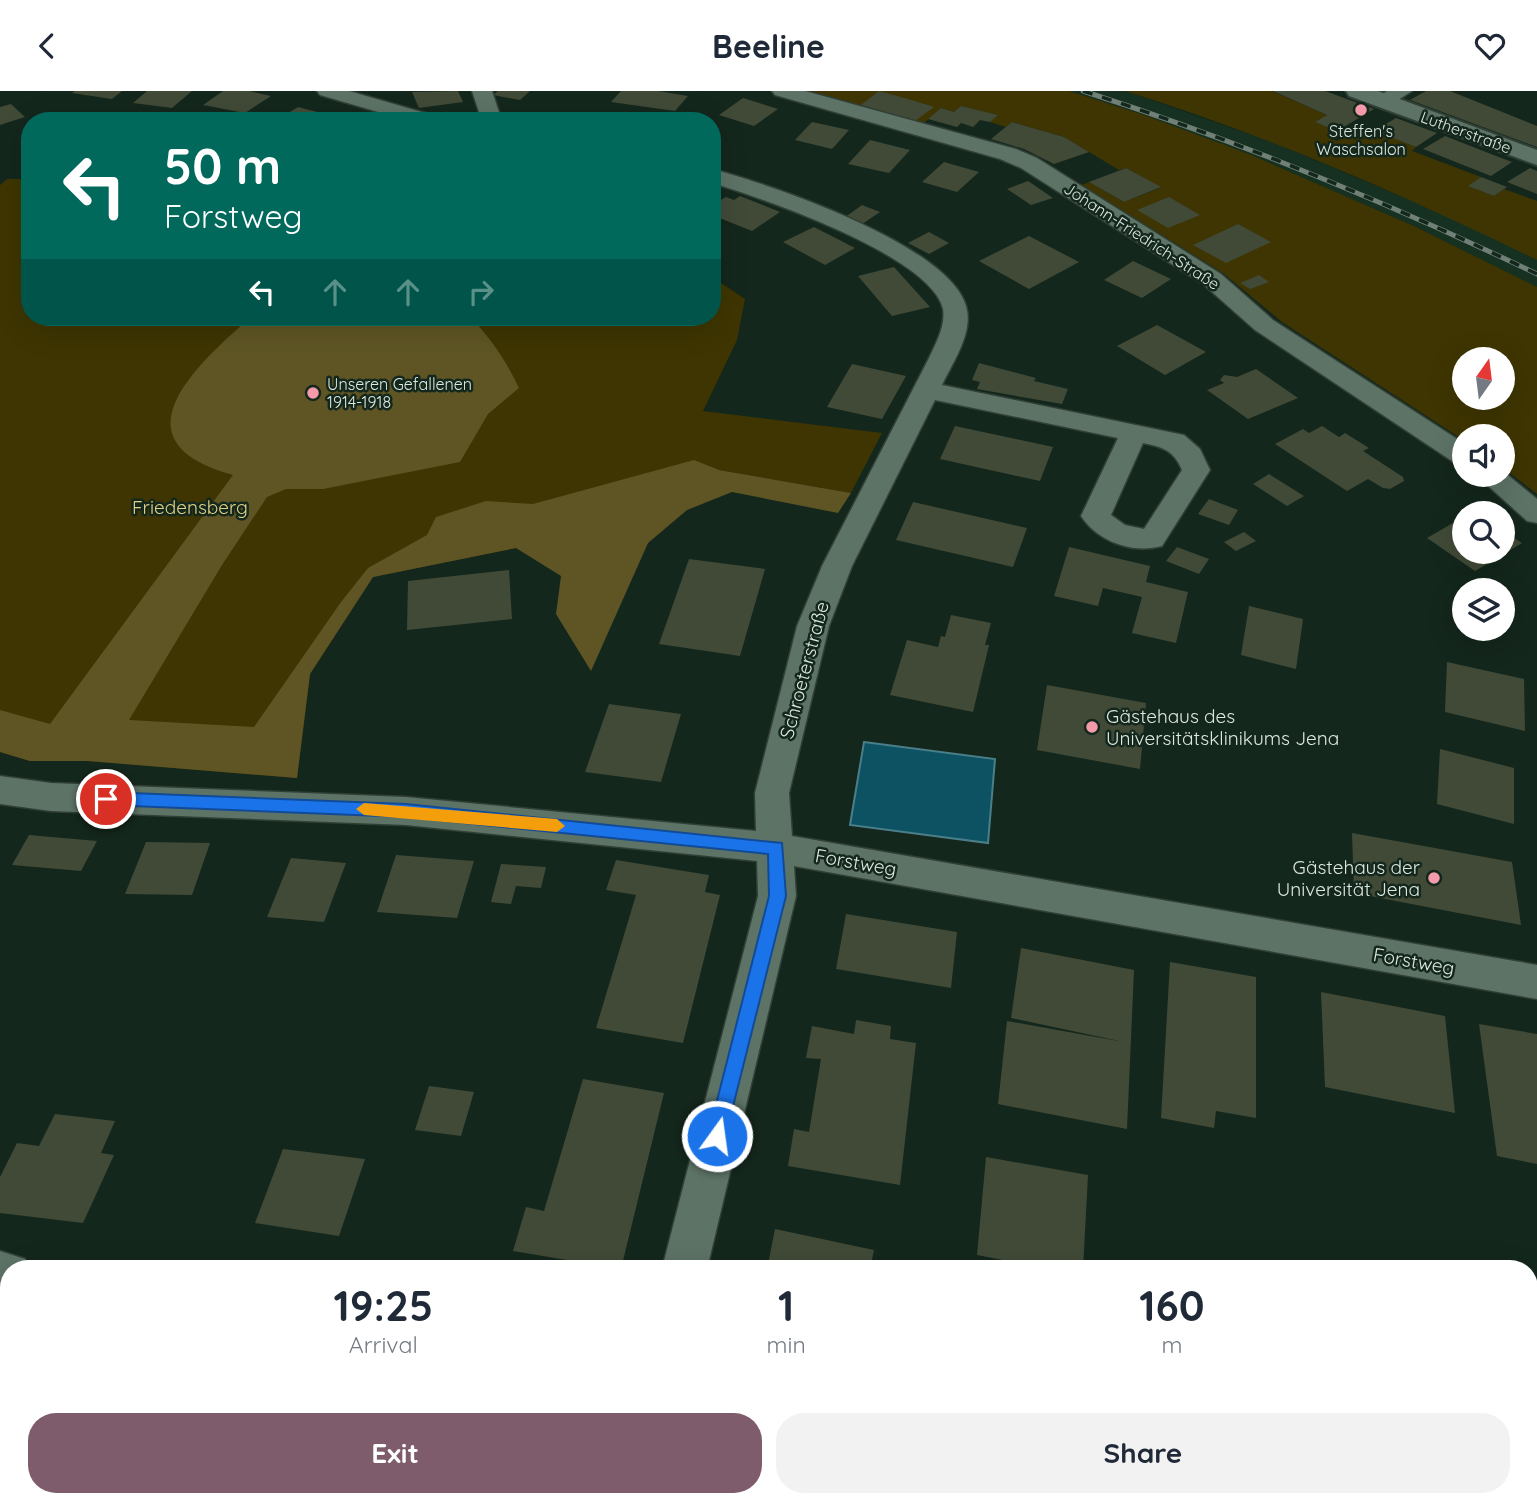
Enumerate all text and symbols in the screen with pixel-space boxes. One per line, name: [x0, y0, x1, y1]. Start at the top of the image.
text: Beeline: [712, 26, 825, 66]
icon: back: [28, 27, 66, 65]
icon: heart: [1471, 27, 1509, 65]
marker: Steffen's Waschsalon: [1353, 102, 1369, 118]
street label: Lutherstraße: [1418, 106, 1514, 158]
place label: Steffen's Waschsalon: [1316, 121, 1406, 159]
text: 50 m: [164, 135, 281, 196]
icon: left: [49, 140, 140, 231]
street label: Johann-Friedrich-Straße: [1060, 178, 1224, 294]
text: Forstweg: [164, 196, 302, 236]
icon: left: [243, 273, 281, 311]
icon: ahead: [316, 273, 354, 311]
icon: ahead: [389, 273, 427, 311]
icon: right: [462, 273, 500, 311]
north arrow: [1452, 347, 1516, 409]
map controls: [1452, 347, 1515, 641]
place label: Unseren Gefallenen 1914-1918: [327, 374, 472, 412]
marker: Unseren Gefallenen 1914-1918: [305, 385, 321, 401]
button: sound: [1452, 424, 1515, 487]
park label: Friedensberg: [132, 495, 248, 519]
button: search: [1452, 501, 1515, 564]
button: layers: [1452, 578, 1515, 641]
street label: Schroeterstraße: [774, 599, 834, 741]
place label: Gästehaus des Universitätsklinikums Jena: [1106, 704, 1339, 750]
marker: Gästehaus des Universitätsklinikums Jena: [1084, 719, 1100, 735]
pin: [76, 769, 136, 829]
icon: arrive: [87, 780, 125, 818]
street label: Forstweg: [813, 843, 899, 881]
place label: Gästehaus der Universität Jena: [1277, 855, 1421, 901]
marker: Gästehaus der Universität Jena: [1426, 870, 1442, 886]
street label: Forstweg: [1371, 942, 1457, 980]
position arrow: [680, 1099, 754, 1173]
text: 19:25: [333, 1279, 433, 1332]
text: 1: [778, 1279, 794, 1332]
text: 160: [1139, 1279, 1205, 1332]
text: Arrival: [349, 1330, 418, 1359]
text: min: [767, 1330, 806, 1359]
text: m: [1161, 1330, 1182, 1359]
button: Exit: [28, 1413, 762, 1493]
button: Share: [776, 1413, 1510, 1493]

